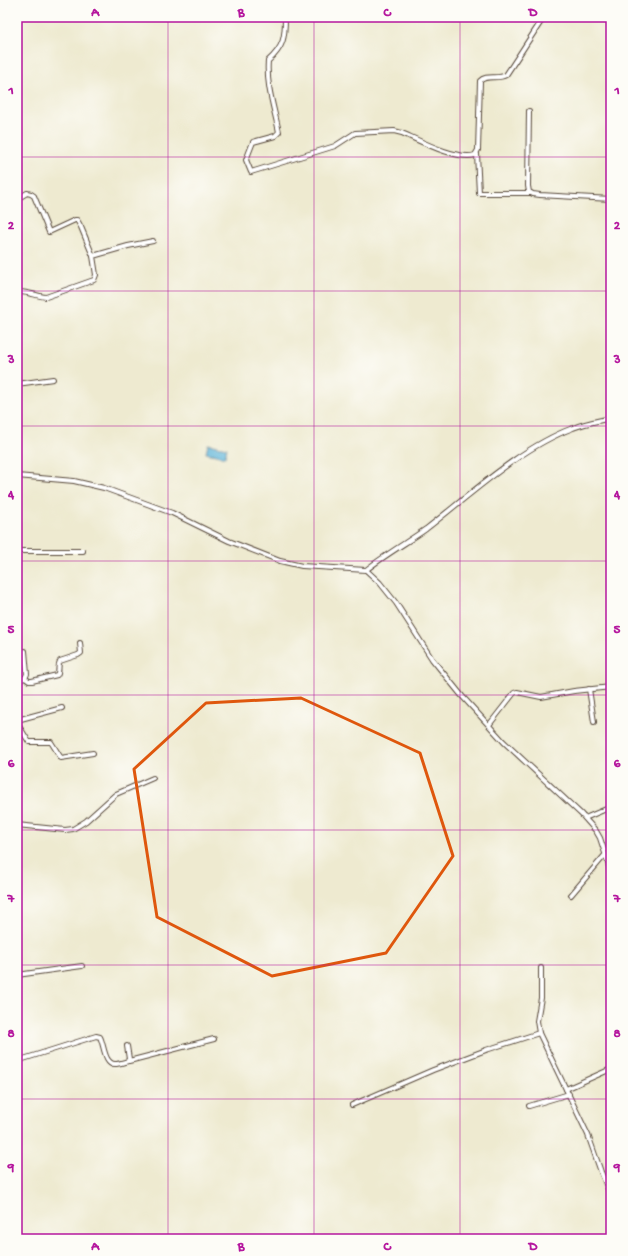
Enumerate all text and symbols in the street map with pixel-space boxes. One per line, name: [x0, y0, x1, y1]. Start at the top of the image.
text: A: [90, 6, 100, 21]
text: B: [237, 6, 246, 21]
text: C: [382, 6, 392, 21]
text: D: [528, 6, 538, 21]
text: 1: [7, 84, 14, 99]
text: 1: [613, 84, 620, 99]
text: 2: [8, 219, 15, 234]
text: 2: [614, 219, 621, 234]
text: 3: [7, 353, 15, 368]
text: 3: [613, 353, 621, 368]
text: 4: [7, 488, 15, 503]
text: 4: [613, 488, 621, 503]
text: 5: [8, 623, 15, 638]
text: 5: [614, 623, 621, 638]
text: 6: [8, 757, 15, 772]
text: 6: [614, 757, 621, 772]
text: 7: [7, 892, 16, 907]
text: 7: [613, 892, 622, 907]
text: 8: [7, 1027, 15, 1042]
text: 8: [613, 1027, 621, 1042]
text: 9: [7, 1161, 15, 1176]
text: 9: [613, 1161, 621, 1176]
text: A: [90, 1240, 100, 1255]
text: B: [237, 1240, 246, 1255]
text: C: [382, 1240, 392, 1255]
text: D: [528, 1240, 538, 1255]

